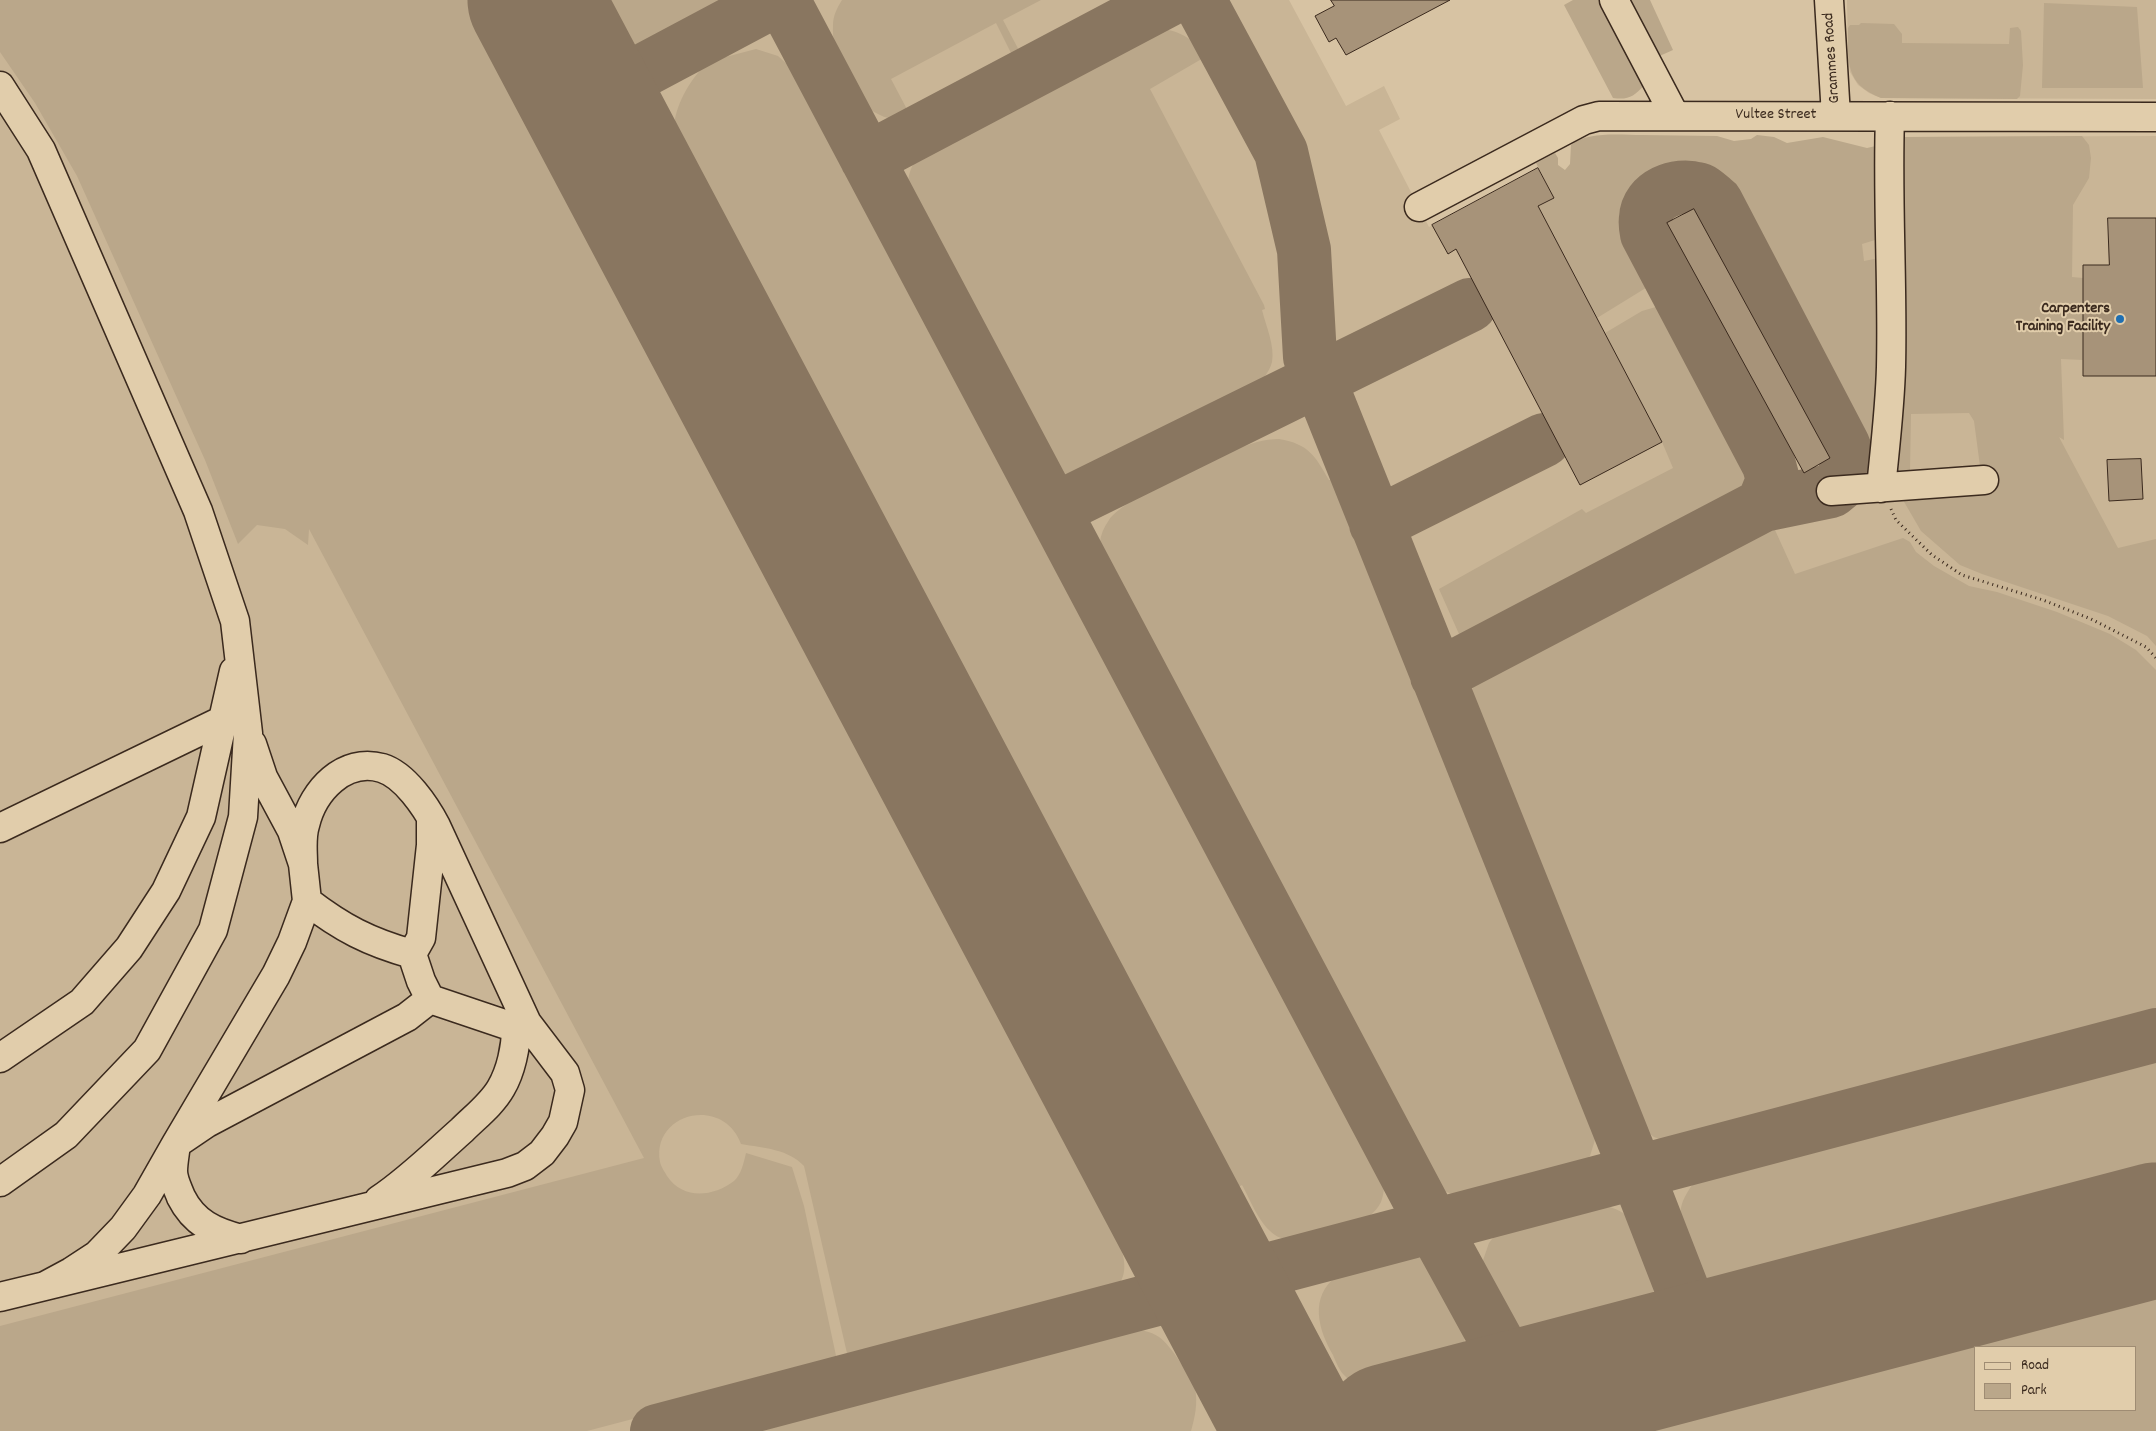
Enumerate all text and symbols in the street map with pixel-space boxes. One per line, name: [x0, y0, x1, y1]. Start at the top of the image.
street label: Grammes Road: [1820, 12, 1846, 104]
street label: Vultee Street: [1736, 106, 1816, 126]
place label: Carpenters Training Facility: [2016, 300, 2110, 338]
marker: Carpenters Training Facility: [2114, 313, 2126, 325]
legend: [1974, 1346, 2136, 1411]
text: Road: [2021, 1355, 2049, 1377]
text: Park: [2021, 1380, 2047, 1402]

